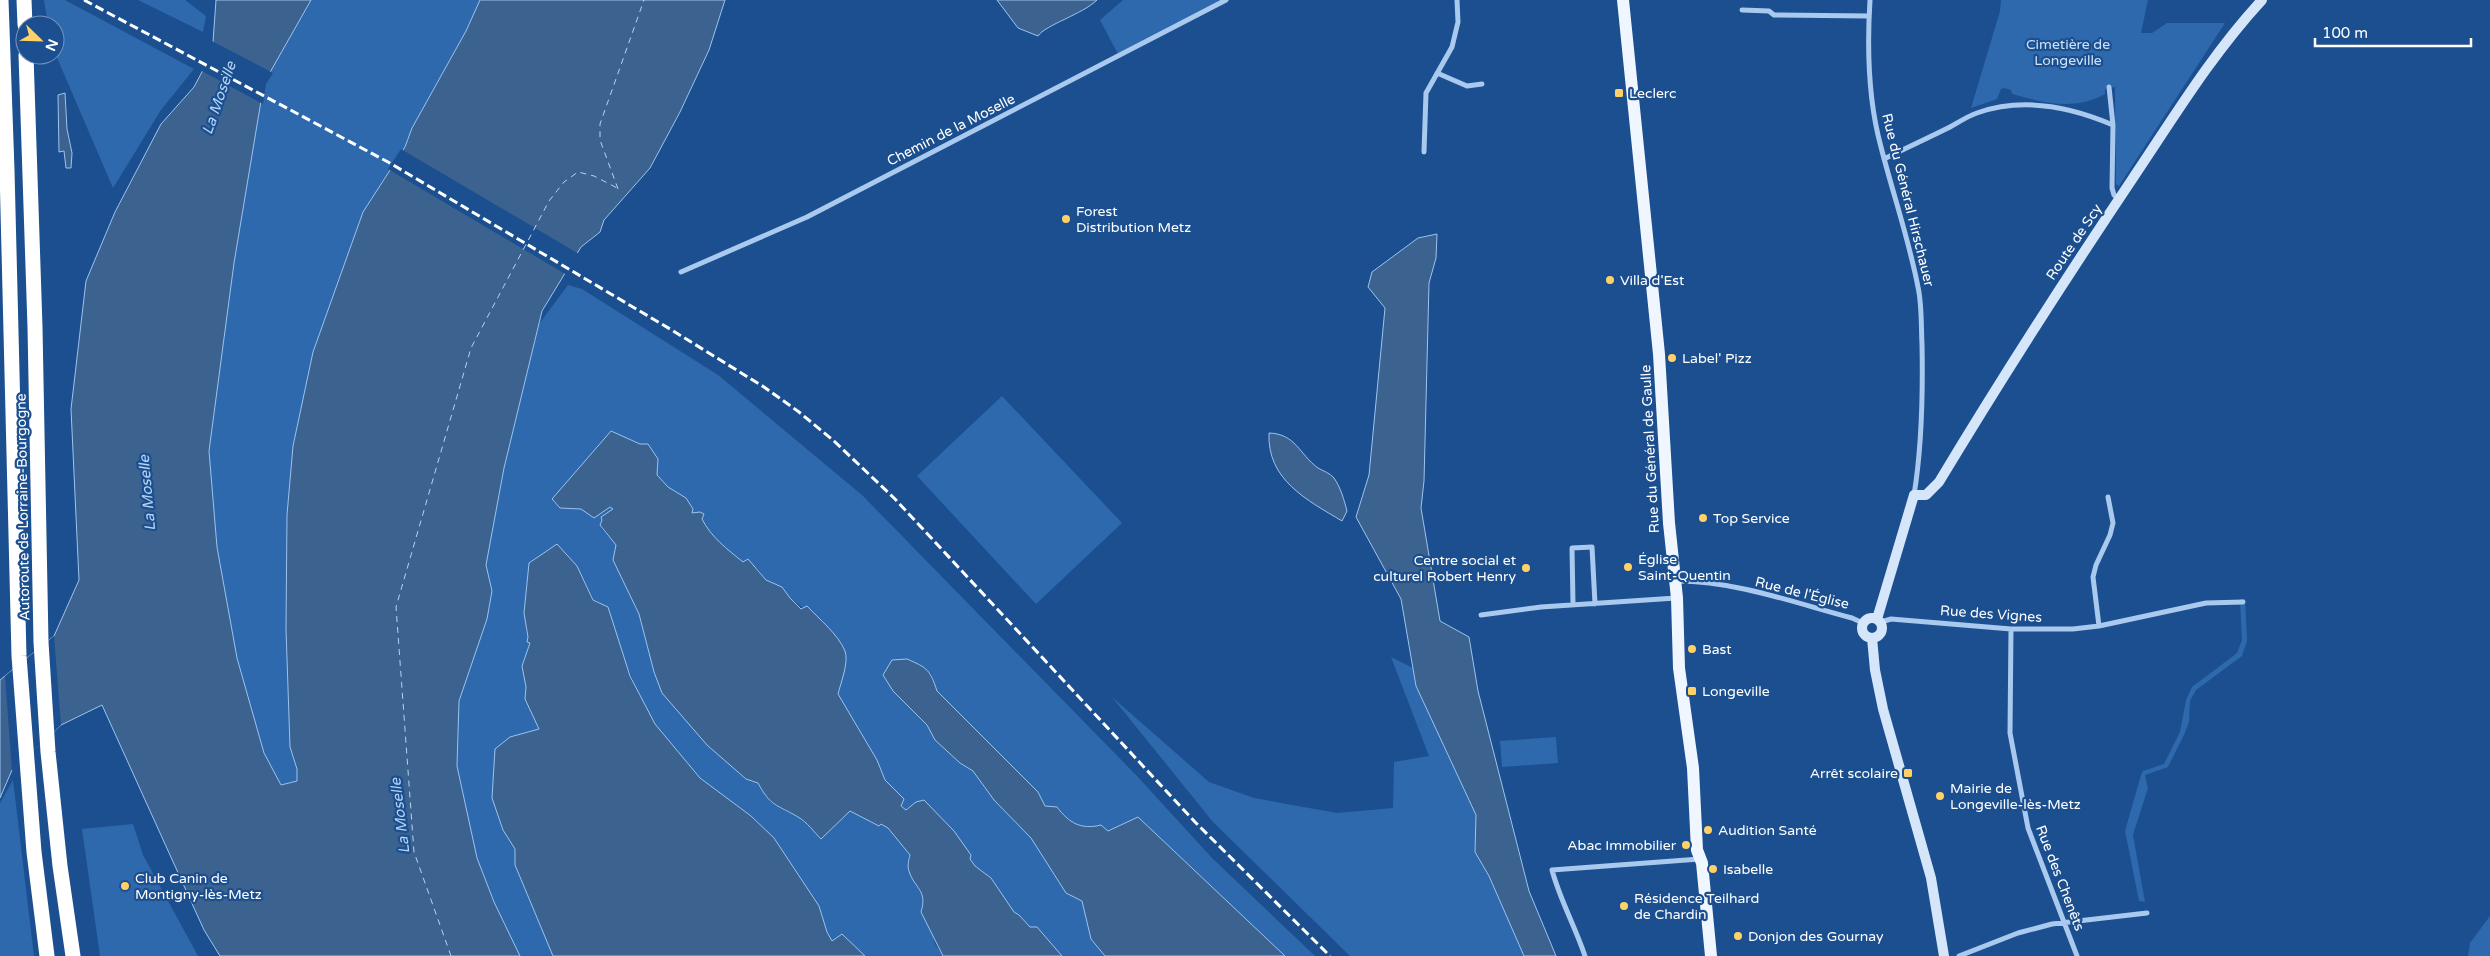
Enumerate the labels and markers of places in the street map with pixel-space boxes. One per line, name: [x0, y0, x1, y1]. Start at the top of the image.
place label: Leclerc: [1629, 85, 1676, 102]
marker: Leclerc: [1613, 87, 1625, 99]
place label: Forest Distribution Metz: [1076, 203, 1191, 236]
marker: Forest Distribution Metz: [1060, 213, 1072, 225]
place label: Villa d'Est: [1620, 272, 1685, 289]
marker: Villa d'Est: [1604, 274, 1616, 286]
place label: Label' Pizz: [1682, 350, 1752, 367]
marker: Label' Pizz: [1666, 352, 1678, 364]
place label: Top Service: [1713, 510, 1790, 527]
marker: Top Service: [1697, 512, 1709, 524]
place label: Église Saint-Quentin: [1638, 551, 1731, 584]
place label: Centre social et culturel Robert Henry: [1373, 552, 1517, 585]
marker: Église Saint-Quentin: [1622, 561, 1634, 573]
marker: Centre social et culturel Robert Henry: [1520, 562, 1532, 574]
place label: Bast: [1702, 641, 1732, 658]
marker: Bast: [1686, 643, 1698, 655]
place label: Longeville: [1702, 683, 1770, 700]
marker: Longeville: [1686, 685, 1698, 697]
place label: Arrêt scolaire: [1810, 765, 1898, 782]
marker: Arrêt scolaire: [1902, 767, 1914, 779]
place label: Mairie de Longeville-lès-Metz: [1950, 780, 2081, 813]
marker: Mairie de Longeville-lès-Metz: [1934, 790, 1946, 802]
place label: Audition Santé: [1718, 822, 1817, 839]
marker: Audition Santé: [1702, 824, 1714, 836]
place label: Abac Immobilier: [1567, 837, 1677, 854]
marker: Abac Immobilier: [1680, 839, 1692, 851]
place label: Isabelle: [1723, 861, 1773, 878]
marker: Isabelle: [1707, 863, 1719, 875]
place label: Club Canin de Montigny-lès-Metz: [135, 870, 262, 903]
marker: Club Canin de Montigny-lès-Metz: [119, 880, 131, 892]
place label: Résidence Teilhard de Chardin: [1634, 890, 1759, 923]
marker: Résidence Teilhard de Chardin: [1618, 900, 1630, 912]
place label: Donjon des Gournay: [1748, 928, 1884, 945]
marker: Donjon des Gournay: [1732, 930, 1744, 942]

